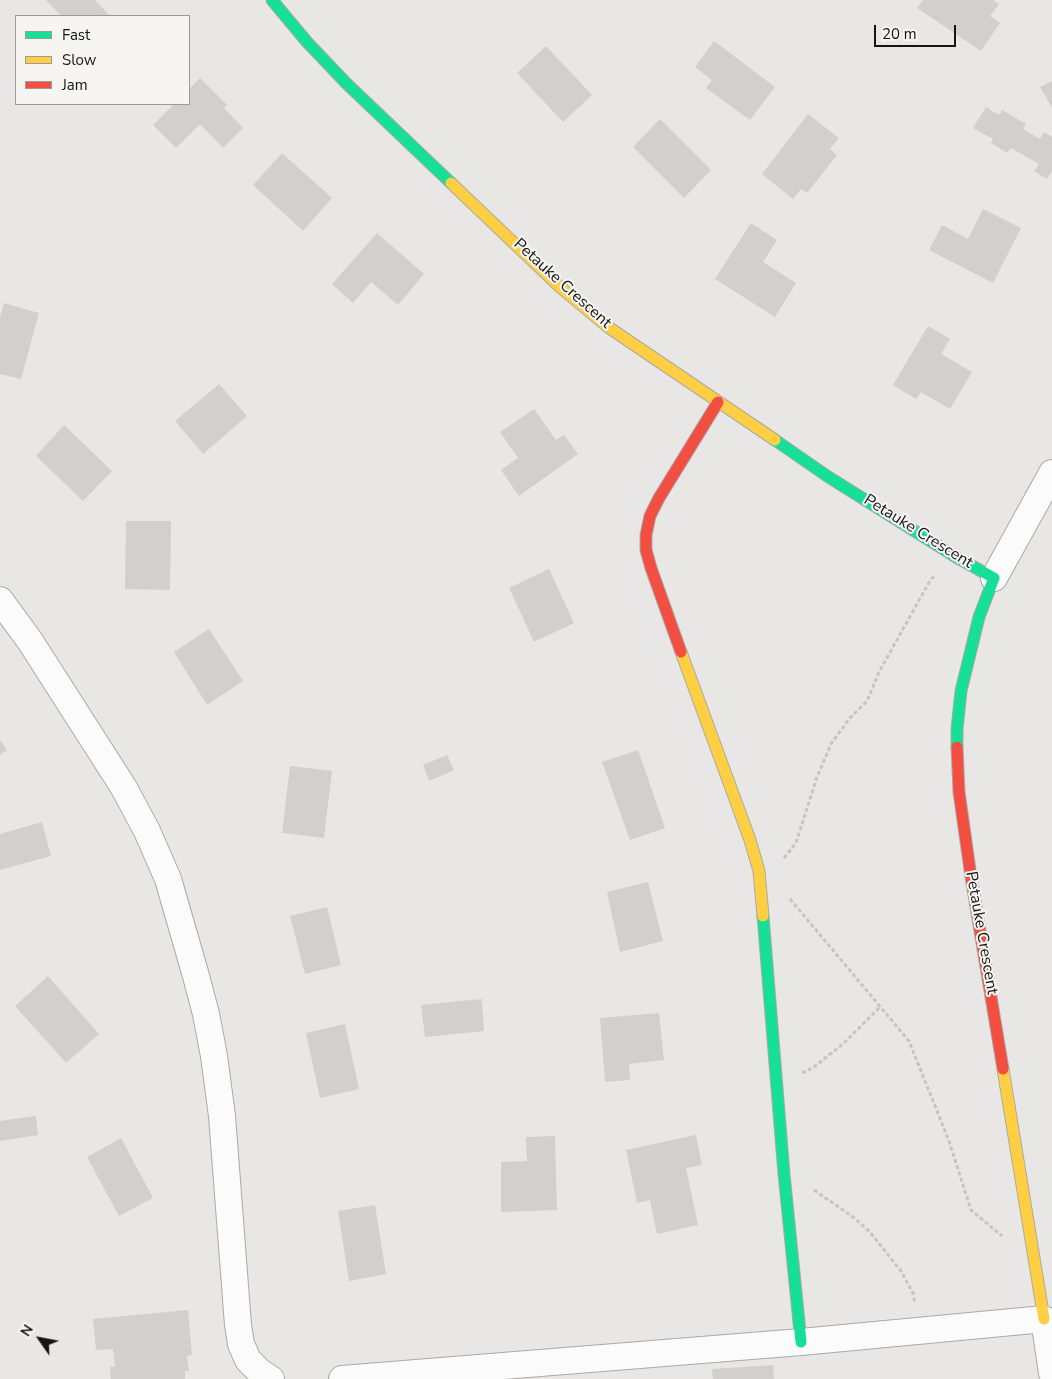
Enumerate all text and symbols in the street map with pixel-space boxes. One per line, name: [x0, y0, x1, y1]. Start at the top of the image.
legend: [15, 15, 190, 105]
scale bar: [877, 15, 960, 47]
text: 20 m: [882, 24, 917, 44]
text: Fast: [62, 25, 90, 45]
text: Slow: [62, 50, 96, 70]
text: Jam: [62, 75, 88, 95]
street label: Petauke Crescent: [509, 235, 615, 333]
street label: Petauke Crescent: [860, 491, 976, 573]
street label: Petauke Crescent: [961, 870, 1001, 996]
north arrow: [15, 1314, 65, 1364]
text: N: [16, 1321, 38, 1340]

